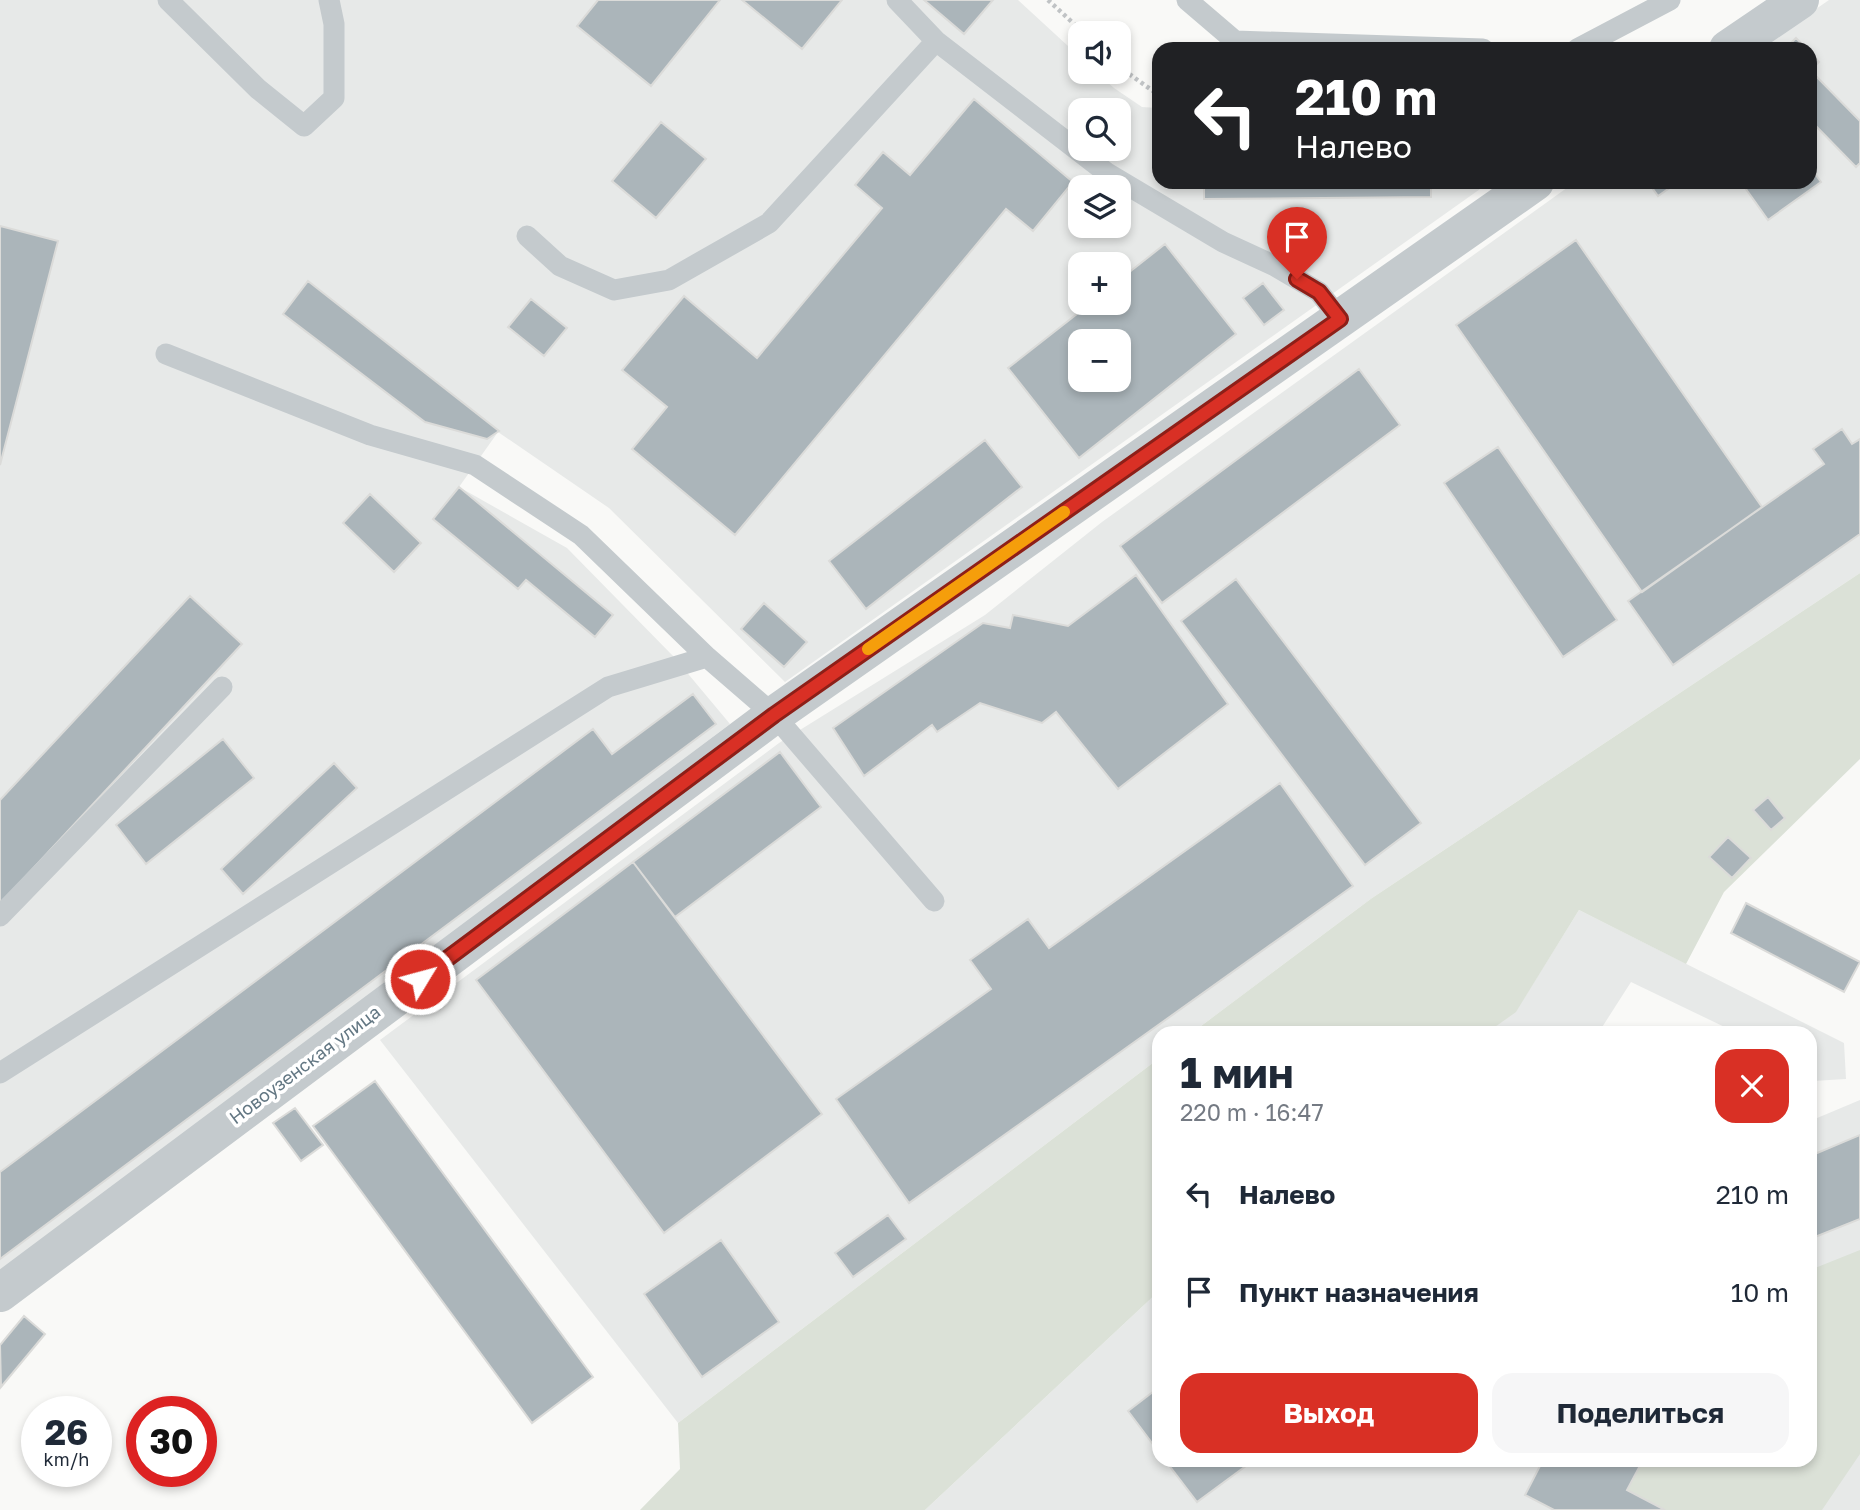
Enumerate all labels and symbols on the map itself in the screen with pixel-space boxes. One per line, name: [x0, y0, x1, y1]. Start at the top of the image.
pin: [1267, 207, 1327, 279]
position arrow: [383, 942, 457, 1016]
street label: Новоузенская улица: [225, 1000, 384, 1128]
speed limit sign: 30: [126, 1396, 217, 1487]

